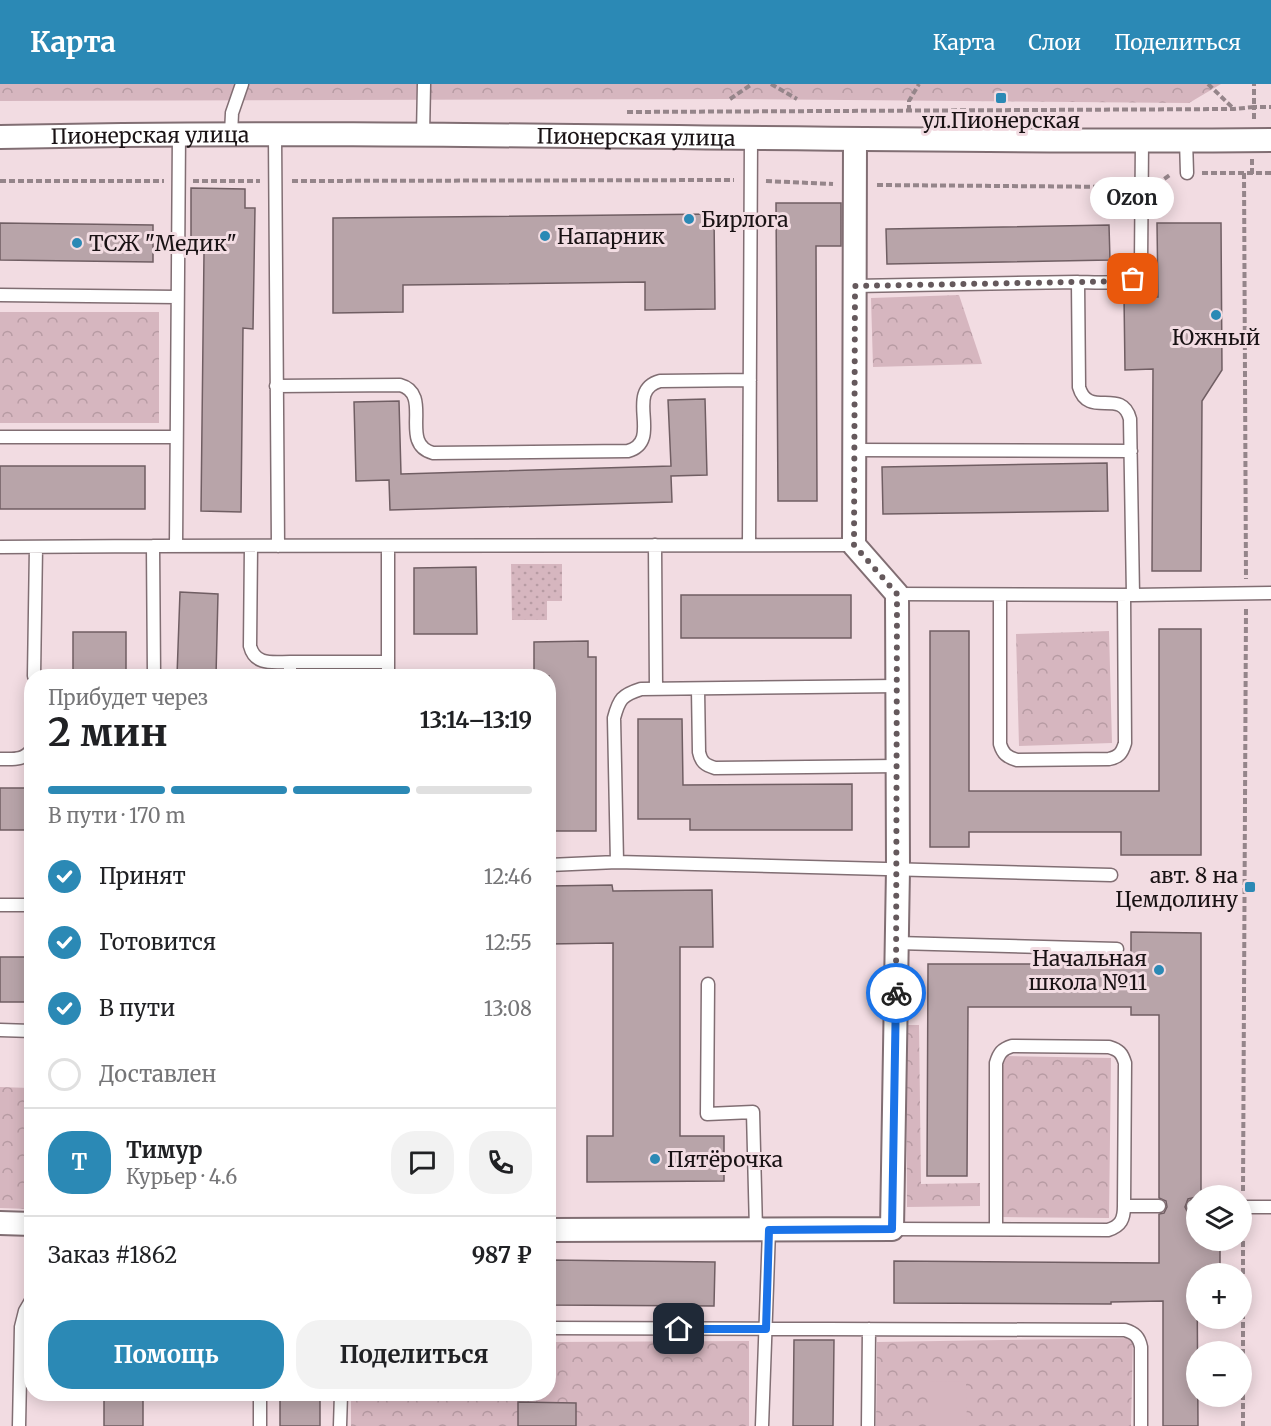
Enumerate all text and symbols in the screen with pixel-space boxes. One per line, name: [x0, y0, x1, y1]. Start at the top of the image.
text: Карта: [30, 24, 116, 60]
text: Карта: [933, 29, 995, 56]
text: Слои: [1028, 29, 1081, 56]
text: Поделиться: [1114, 29, 1241, 56]
marker: ул.Пионерская: [994, 91, 1008, 105]
place label: ул.Пионерская: [922, 107, 1080, 134]
street label: Пионерская улица: [50, 121, 249, 150]
street label: Пионерская улица: [537, 122, 735, 151]
callout: Ozon: [1091, 177, 1175, 219]
text: Ozon: [1106, 185, 1158, 210]
place label: Бирлога: [701, 206, 788, 233]
marker: Бирлога: [682, 212, 696, 226]
place label: Напарник: [557, 223, 665, 250]
marker: Напарник: [538, 229, 552, 243]
place label: ТСЖ "Медик": [89, 230, 237, 257]
marker: ТСЖ "Медик": [70, 236, 84, 250]
pin: [1107, 253, 1158, 304]
icon: bag: [1116, 262, 1149, 295]
marker: Южный: [1209, 308, 1223, 322]
place label: Южный: [1172, 324, 1260, 351]
text: Прибудет через: [48, 685, 208, 710]
text: 13:14–13:19: [420, 706, 532, 734]
text: 2 мин: [48, 708, 168, 757]
text: В пути · 170 m: [48, 803, 185, 828]
icon: check: [48, 860, 81, 893]
text: Принят: [99, 862, 186, 890]
place label: авт. 8 на Цемдолину: [1115, 862, 1239, 913]
text: 12:46: [484, 864, 532, 889]
marker: авт. 8 на Цемдолину: [1243, 880, 1257, 894]
icon: check: [48, 926, 81, 959]
text: Готовится: [99, 928, 216, 956]
text: 12:55: [485, 930, 532, 955]
place label: Начальная школа №11: [1028, 945, 1147, 996]
courier: [866, 963, 926, 1023]
marker: Начальная школа №11: [1152, 963, 1166, 977]
icon: bike: [880, 977, 913, 1010]
icon: check: [48, 992, 81, 1025]
text: В пути: [99, 994, 175, 1022]
text: 13:08: [484, 996, 532, 1021]
text: Доставлен: [99, 1060, 216, 1088]
button: chat: [391, 1131, 454, 1194]
button: phone: [469, 1131, 532, 1194]
text: Тимур: [126, 1136, 203, 1164]
place label: Пятёрочка: [667, 1146, 783, 1173]
text: Т: [72, 1148, 87, 1176]
marker: Пятёрочка: [648, 1152, 662, 1166]
text: Курьер · 4.6: [126, 1164, 237, 1189]
map controls: [1186, 1185, 1252, 1407]
button: layers: [1186, 1185, 1252, 1251]
text: Заказ #1862: [48, 1241, 177, 1269]
text: 987 ₽: [472, 1241, 532, 1269]
button: +: [1186, 1263, 1252, 1329]
pin: [653, 1303, 704, 1354]
icon: home: [662, 1312, 695, 1345]
button: Помощь: [48, 1320, 284, 1389]
button: Поделиться: [296, 1320, 532, 1389]
button: −: [1186, 1341, 1252, 1407]

